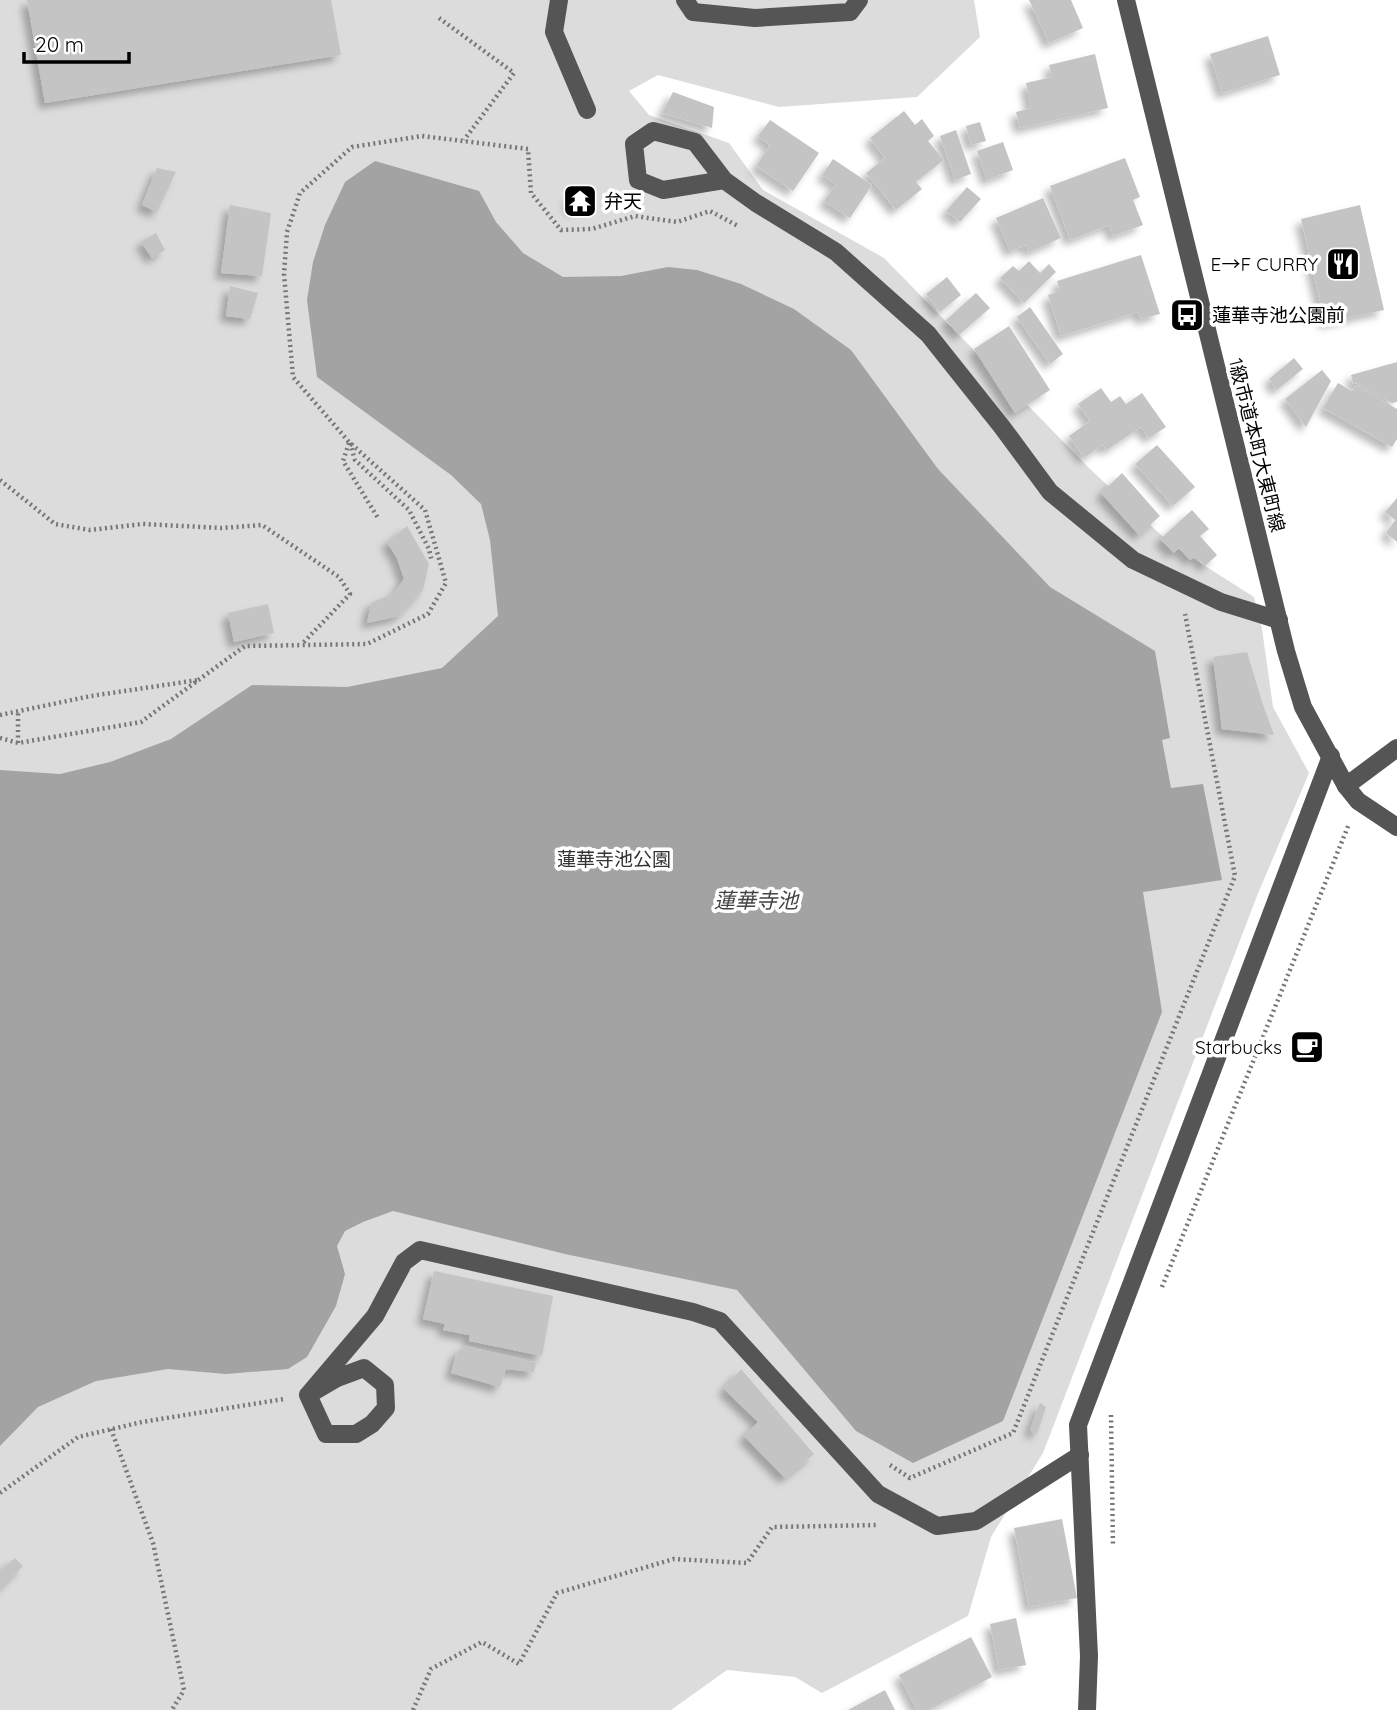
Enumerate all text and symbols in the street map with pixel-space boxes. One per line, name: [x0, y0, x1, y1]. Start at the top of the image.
scale bar: [24, 21, 130, 65]
text: 20 m: [35, 31, 84, 57]
temple icon: 弁天: [561, 182, 599, 220]
place label: 弁天: [604, 189, 642, 213]
restaurant icon: E→F CURRY: [1324, 245, 1362, 283]
place label: E→F CURRY: [1211, 252, 1318, 276]
bus stop icon: 蓮華寺池公園前: [1168, 296, 1206, 334]
place label: 蓮華寺池公園前: [1212, 303, 1345, 327]
street label: 1級市道本町大東町線: [1224, 356, 1290, 534]
park label: 蓮華寺池公園: [557, 847, 671, 871]
water label: 蓮華寺池: [714, 887, 800, 913]
cafe icon: Starbucks: [1288, 1028, 1326, 1066]
place label: Starbucks: [1195, 1035, 1282, 1059]

